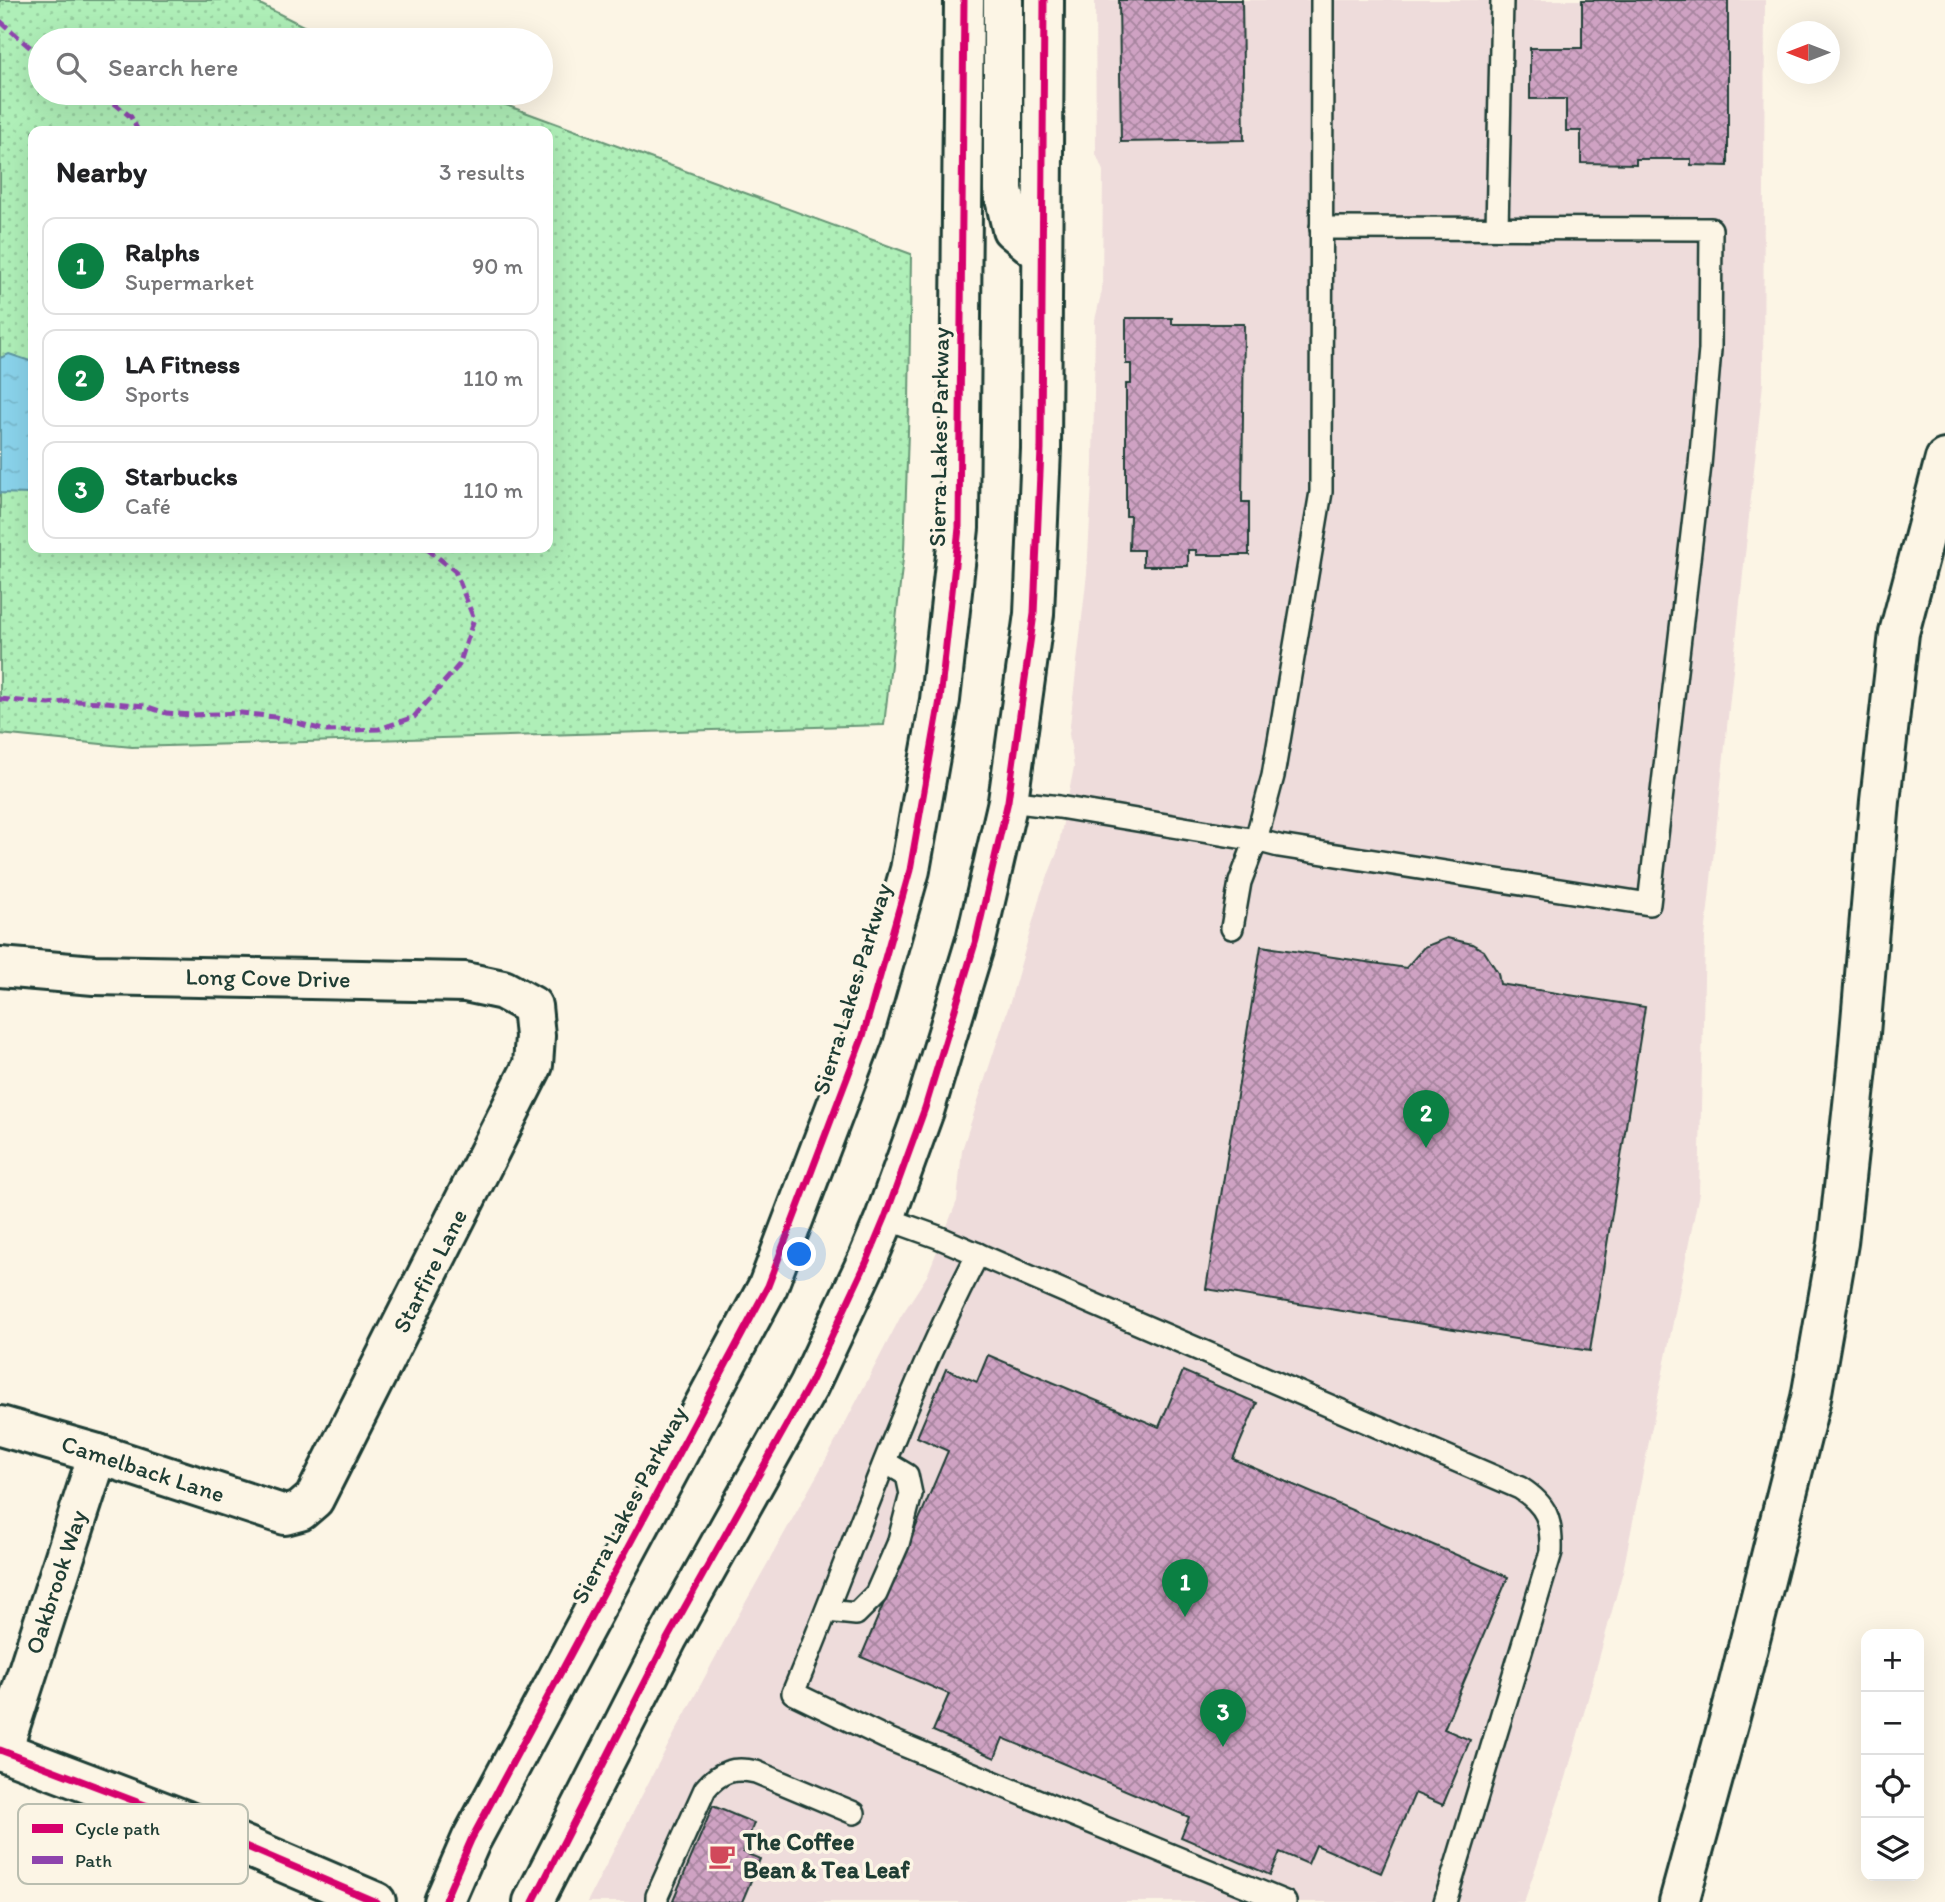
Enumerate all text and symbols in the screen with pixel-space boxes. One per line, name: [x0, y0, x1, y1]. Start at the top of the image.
north arrow: [1777, 21, 1840, 84]
search box: [28, 28, 553, 105]
icon: search: [52, 48, 90, 86]
text: Search here: [108, 51, 238, 83]
text: Nearby: [56, 153, 147, 190]
text: 3 results: [439, 158, 525, 186]
text: Ralphs: [125, 236, 200, 268]
text: 1: [76, 252, 86, 280]
text: 90 m: [472, 252, 523, 280]
text: Supermarket: [125, 268, 254, 296]
street label: Sierra Lakes Parkway: [922, 327, 955, 547]
text: LA Fitness: [125, 348, 240, 380]
text: 2: [75, 364, 87, 392]
text: 110 m: [463, 364, 523, 392]
text: Sports: [125, 380, 189, 408]
text: Starbucks: [125, 460, 238, 492]
text: 3: [75, 476, 87, 504]
text: 110 m: [463, 476, 523, 504]
text: Café: [125, 492, 171, 520]
street label: Sierra Lakes Parkway: [806, 880, 897, 1098]
street label: Long Cove Drive: [185, 962, 351, 993]
pin: 2: [1403, 1090, 1449, 1148]
street label: Starfire Lane: [386, 1204, 473, 1338]
your location: [782, 1237, 816, 1271]
street label: Sierra Lakes Parkway: [564, 1401, 693, 1609]
street label: Camelback Lane: [58, 1428, 228, 1509]
street label: Oakbrook Way: [19, 1506, 92, 1658]
pin: 1: [1162, 1559, 1208, 1617]
map controls: [1861, 1629, 1924, 1881]
button: +: [1861, 1629, 1924, 1692]
pin: 3: [1200, 1689, 1246, 1747]
button: −: [1861, 1692, 1924, 1755]
button: locate: [1861, 1755, 1924, 1818]
legend: [18, 1804, 248, 1884]
text: Cycle path: [75, 1817, 160, 1840]
button: layers: [1861, 1818, 1924, 1881]
place label: The Coffee Bean & Tea Leaf: [742, 1827, 911, 1884]
cafe icon: The Coffee Bean & Tea Leaf: [707, 1841, 737, 1871]
text: Path: [75, 1849, 112, 1872]

